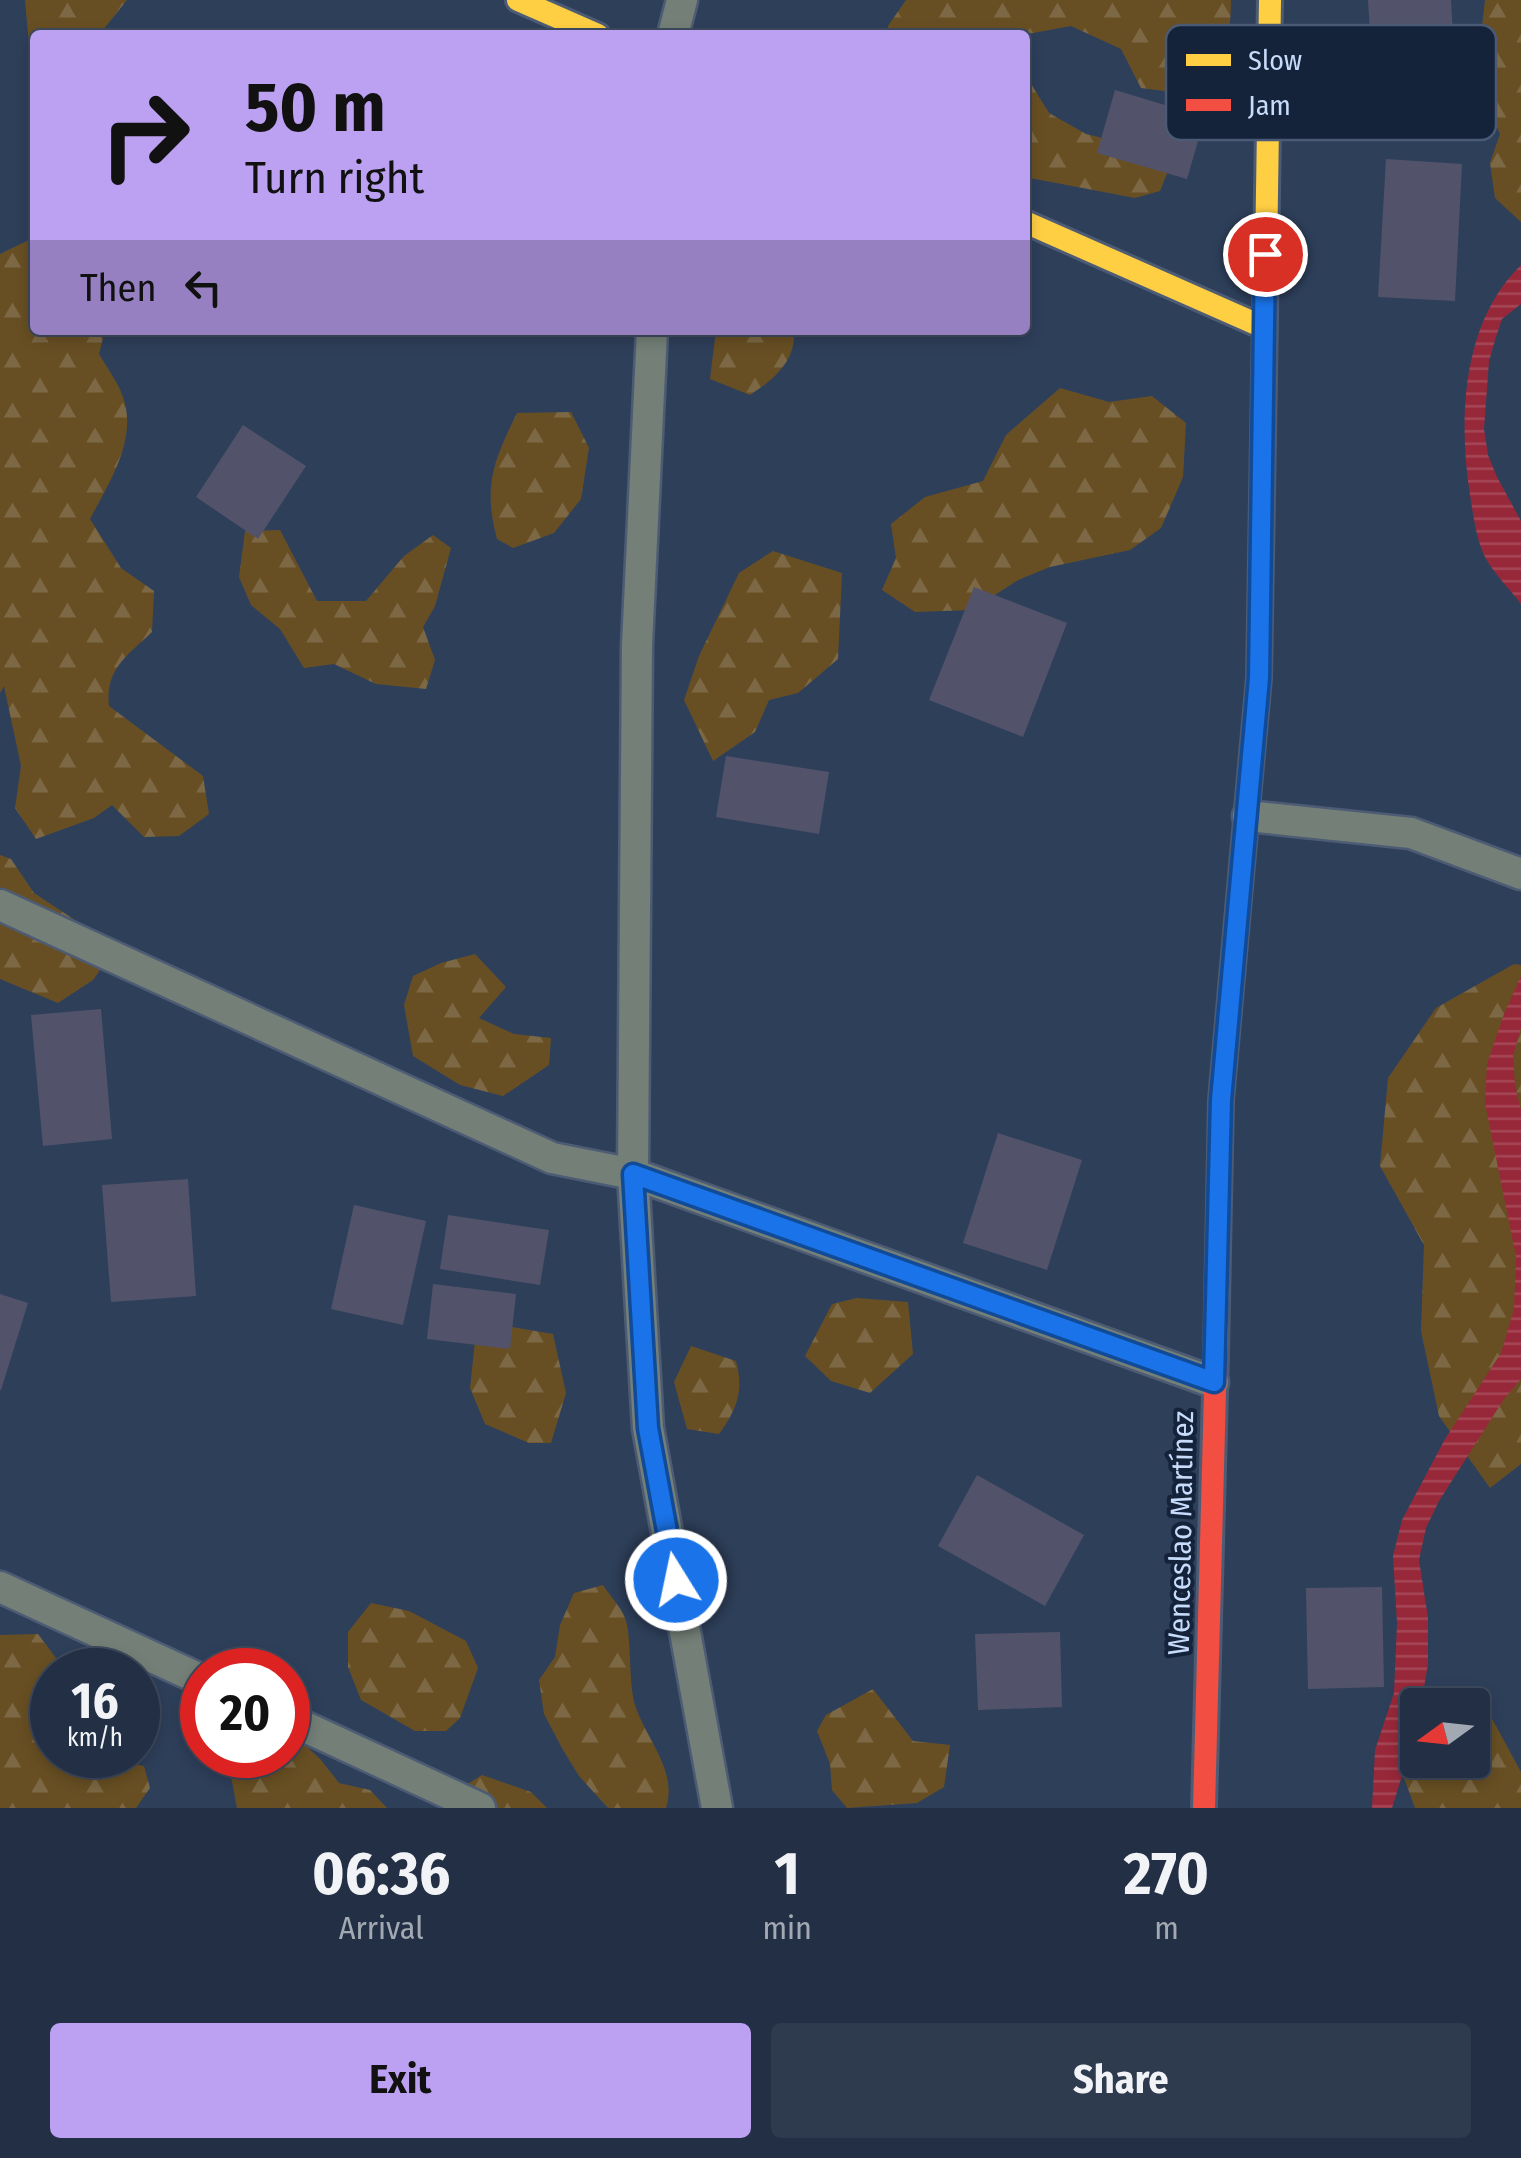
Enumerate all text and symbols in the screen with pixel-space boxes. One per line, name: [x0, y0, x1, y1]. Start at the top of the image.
legend: [1166, 25, 1496, 140]
text: Slow: [1248, 44, 1302, 77]
text: 50 m: [245, 66, 386, 150]
icon: right: [80, 70, 210, 200]
text: Jam: [1248, 89, 1291, 122]
text: Turn right: [245, 151, 424, 205]
pin: [1223, 212, 1308, 297]
icon: arrive: [1238, 227, 1293, 282]
icon: left: [176, 260, 231, 315]
text: Then: [80, 265, 156, 311]
street label: Wenceslao Martínez: [1161, 1410, 1201, 1655]
position arrow: [624, 1528, 728, 1632]
speed limit sign: 20: [180, 1648, 310, 1778]
text: 16: [71, 1671, 119, 1731]
north arrow: [1400, 1688, 1490, 1778]
map controls: [1400, 1688, 1490, 1778]
text: km/h: [67, 1723, 123, 1753]
text: 06:36: [312, 1838, 451, 1910]
text: 1: [774, 1838, 800, 1910]
text: 270: [1124, 1838, 1209, 1910]
text: Arrival: [339, 1909, 424, 1947]
text: min: [762, 1909, 812, 1947]
text: m: [1154, 1909, 1179, 1947]
button: Exit: [50, 2023, 751, 2138]
button: Share: [771, 2023, 1471, 2138]

